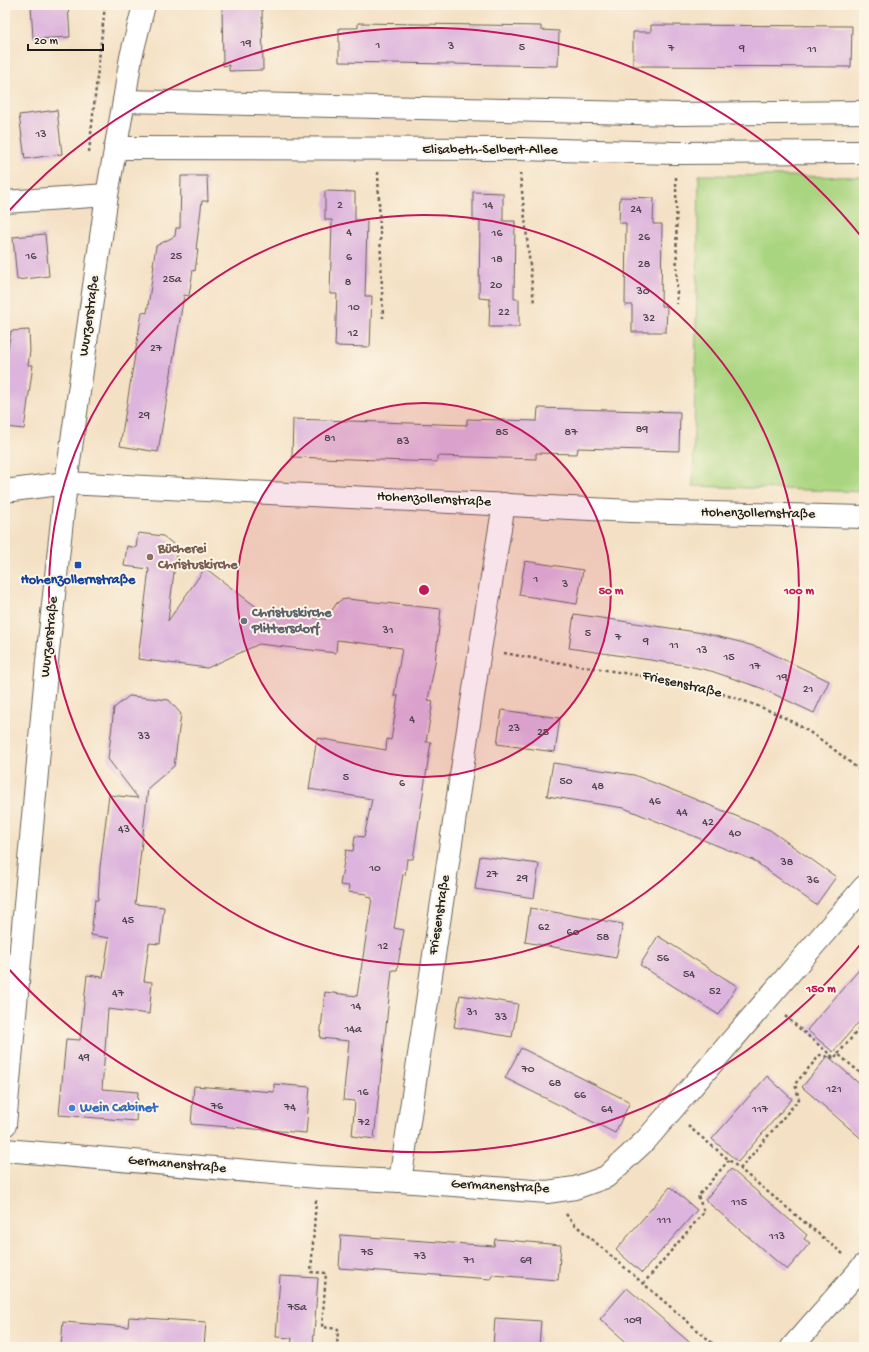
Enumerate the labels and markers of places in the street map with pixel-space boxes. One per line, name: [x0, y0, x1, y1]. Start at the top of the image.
place label: Bücherei Christuskirche: [157, 541, 238, 574]
marker: Bücherei Christuskirche: [145, 552, 155, 562]
marker: Hohenzollernstraße: [73, 560, 83, 570]
place label: Hohenzollernstraße: [21, 572, 136, 589]
centre of rings: [417, 583, 431, 597]
place label: Christuskirche Plittersdorf: [251, 605, 332, 638]
marker: Christuskirche Plittersdorf: [239, 616, 249, 626]
place label: Wein Cabinet: [79, 1100, 159, 1117]
marker: Wein Cabinet: [67, 1103, 77, 1113]

